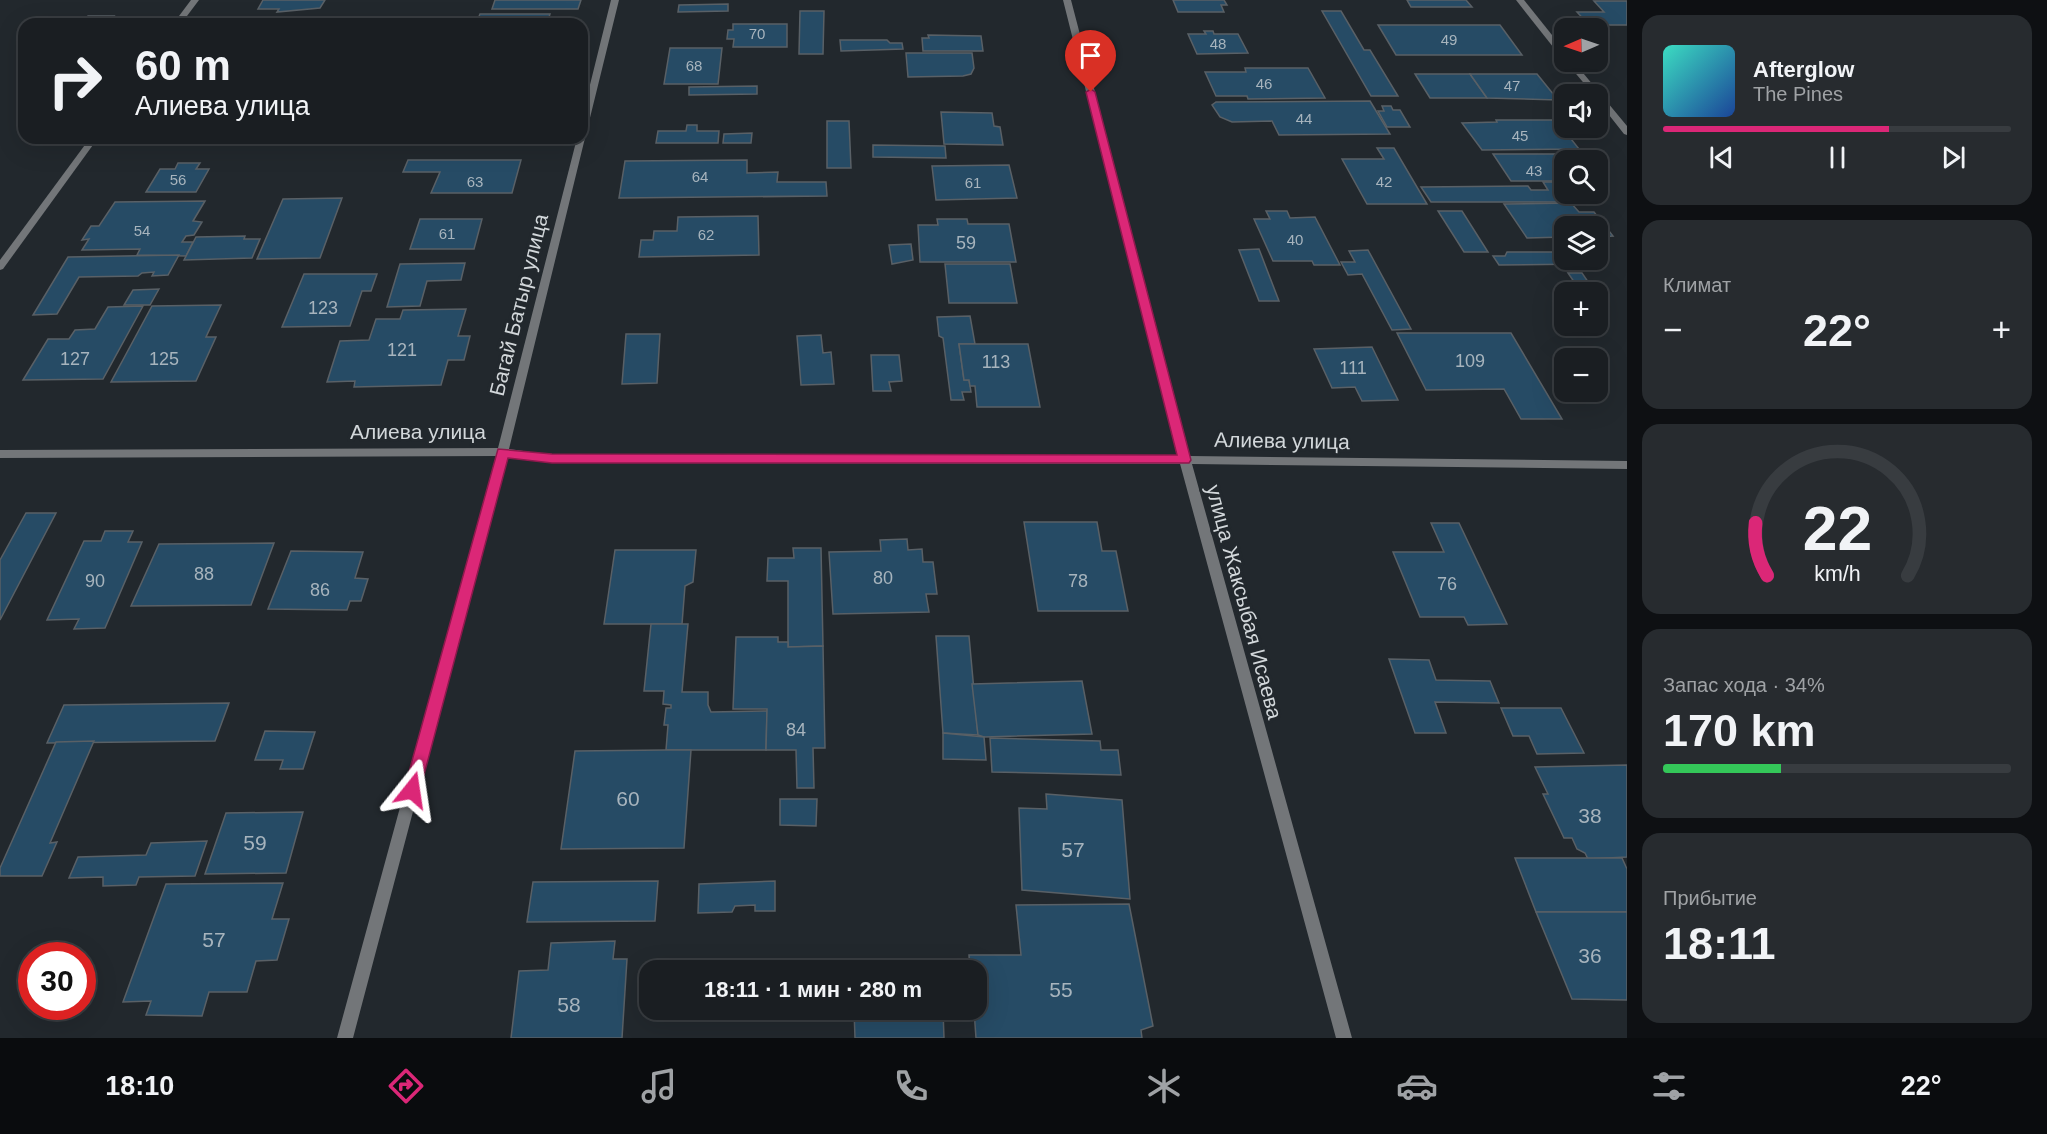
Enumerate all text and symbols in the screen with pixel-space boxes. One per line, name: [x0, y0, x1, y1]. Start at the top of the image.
north arrow: [1554, 18, 1608, 72]
map controls: [1554, 18, 1608, 402]
house number: 70: [749, 25, 765, 42]
pin: [1065, 30, 1116, 92]
house number: 49: [1441, 31, 1457, 48]
house number: 48: [1210, 35, 1226, 52]
icon: arrive: [1074, 39, 1107, 72]
icon: right: [36, 42, 114, 120]
text: 60 m: [135, 42, 231, 89]
house number: 68: [686, 57, 702, 74]
text: Afterglow: [1753, 57, 1854, 82]
house number: 46: [1256, 75, 1272, 92]
house number: 47: [1504, 77, 1520, 94]
text: The Pines: [1753, 83, 1843, 105]
button: sound: [1554, 84, 1608, 138]
text: Алиева улица: [135, 91, 310, 121]
house number: 44: [1296, 110, 1312, 127]
house number: 45: [1512, 127, 1528, 144]
icon: previous: [1705, 141, 1738, 174]
icon: pause: [1821, 141, 1854, 174]
icon: next: [1937, 141, 1970, 174]
button: search: [1554, 150, 1608, 204]
house number: 43: [1526, 162, 1542, 179]
house number: 64: [692, 168, 708, 185]
house number: 56: [170, 171, 186, 188]
house number: 63: [467, 173, 483, 190]
house number: 42: [1376, 173, 1392, 190]
house number: 61: [965, 174, 981, 191]
street label: Багай Батыр улица: [485, 211, 552, 398]
button: layers: [1554, 216, 1608, 270]
house number: 54: [134, 222, 150, 239]
house number: 61: [439, 225, 455, 242]
house number: 62: [698, 226, 714, 243]
house number: 40: [1287, 231, 1303, 248]
house number: 59: [956, 233, 976, 253]
text: Климат: [1663, 274, 1731, 296]
button: +: [1554, 282, 1608, 336]
house number: 123: [308, 298, 338, 318]
text: 22°: [1803, 305, 1871, 356]
text: −: [1663, 311, 1682, 348]
text: +: [1992, 311, 2011, 348]
house number: 121: [387, 340, 417, 360]
button: −: [1554, 348, 1608, 402]
house number: 127: [60, 349, 90, 369]
house number: 125: [149, 349, 179, 369]
house number: 109: [1455, 351, 1485, 371]
house number: 113: [982, 352, 1010, 372]
house number: 111: [1339, 358, 1367, 378]
street label: Алиева улица: [350, 420, 486, 443]
street label: Алиева улица: [1214, 428, 1350, 453]
street label: улица Жаксыбая Исаева: [1202, 482, 1287, 722]
text: 22: [1802, 494, 1872, 563]
text: km/h: [1814, 562, 1860, 586]
house number: 88: [194, 564, 214, 584]
house number: 80: [873, 568, 893, 588]
house number: 90: [85, 571, 105, 591]
house number: 78: [1068, 571, 1088, 591]
house number: 76: [1437, 574, 1457, 594]
house number: 86: [310, 580, 330, 600]
text: Запас хода · 34%: [1663, 674, 1825, 696]
text: 170 km: [1663, 705, 1816, 756]
house number: 84: [786, 720, 806, 740]
position arrow: [380, 758, 444, 822]
house number: 60: [616, 787, 640, 810]
house number: 38: [1578, 804, 1602, 827]
house number: 59: [243, 831, 267, 854]
house number: 57: [1061, 838, 1085, 861]
text: Прибытие: [1663, 887, 1757, 909]
text: 18:11: [1663, 918, 1776, 969]
house number: 57: [202, 928, 226, 951]
speed limit sign: 30: [18, 942, 96, 1020]
house number: 36: [1578, 944, 1602, 967]
text: 18:11 · 1 мин · 280 m: [704, 977, 922, 1002]
house number: 55: [1049, 978, 1073, 1001]
house number: 58: [557, 993, 581, 1016]
icon: directions: [385, 1065, 427, 1107]
icon: music: [638, 1065, 680, 1107]
icon: phone: [890, 1065, 932, 1107]
icon: climate: [1143, 1065, 1185, 1107]
icon: car: [1396, 1065, 1438, 1107]
icon: filters: [1648, 1065, 1690, 1107]
text: 18:10: [105, 1071, 174, 1101]
text: 22°: [1901, 1071, 1942, 1101]

